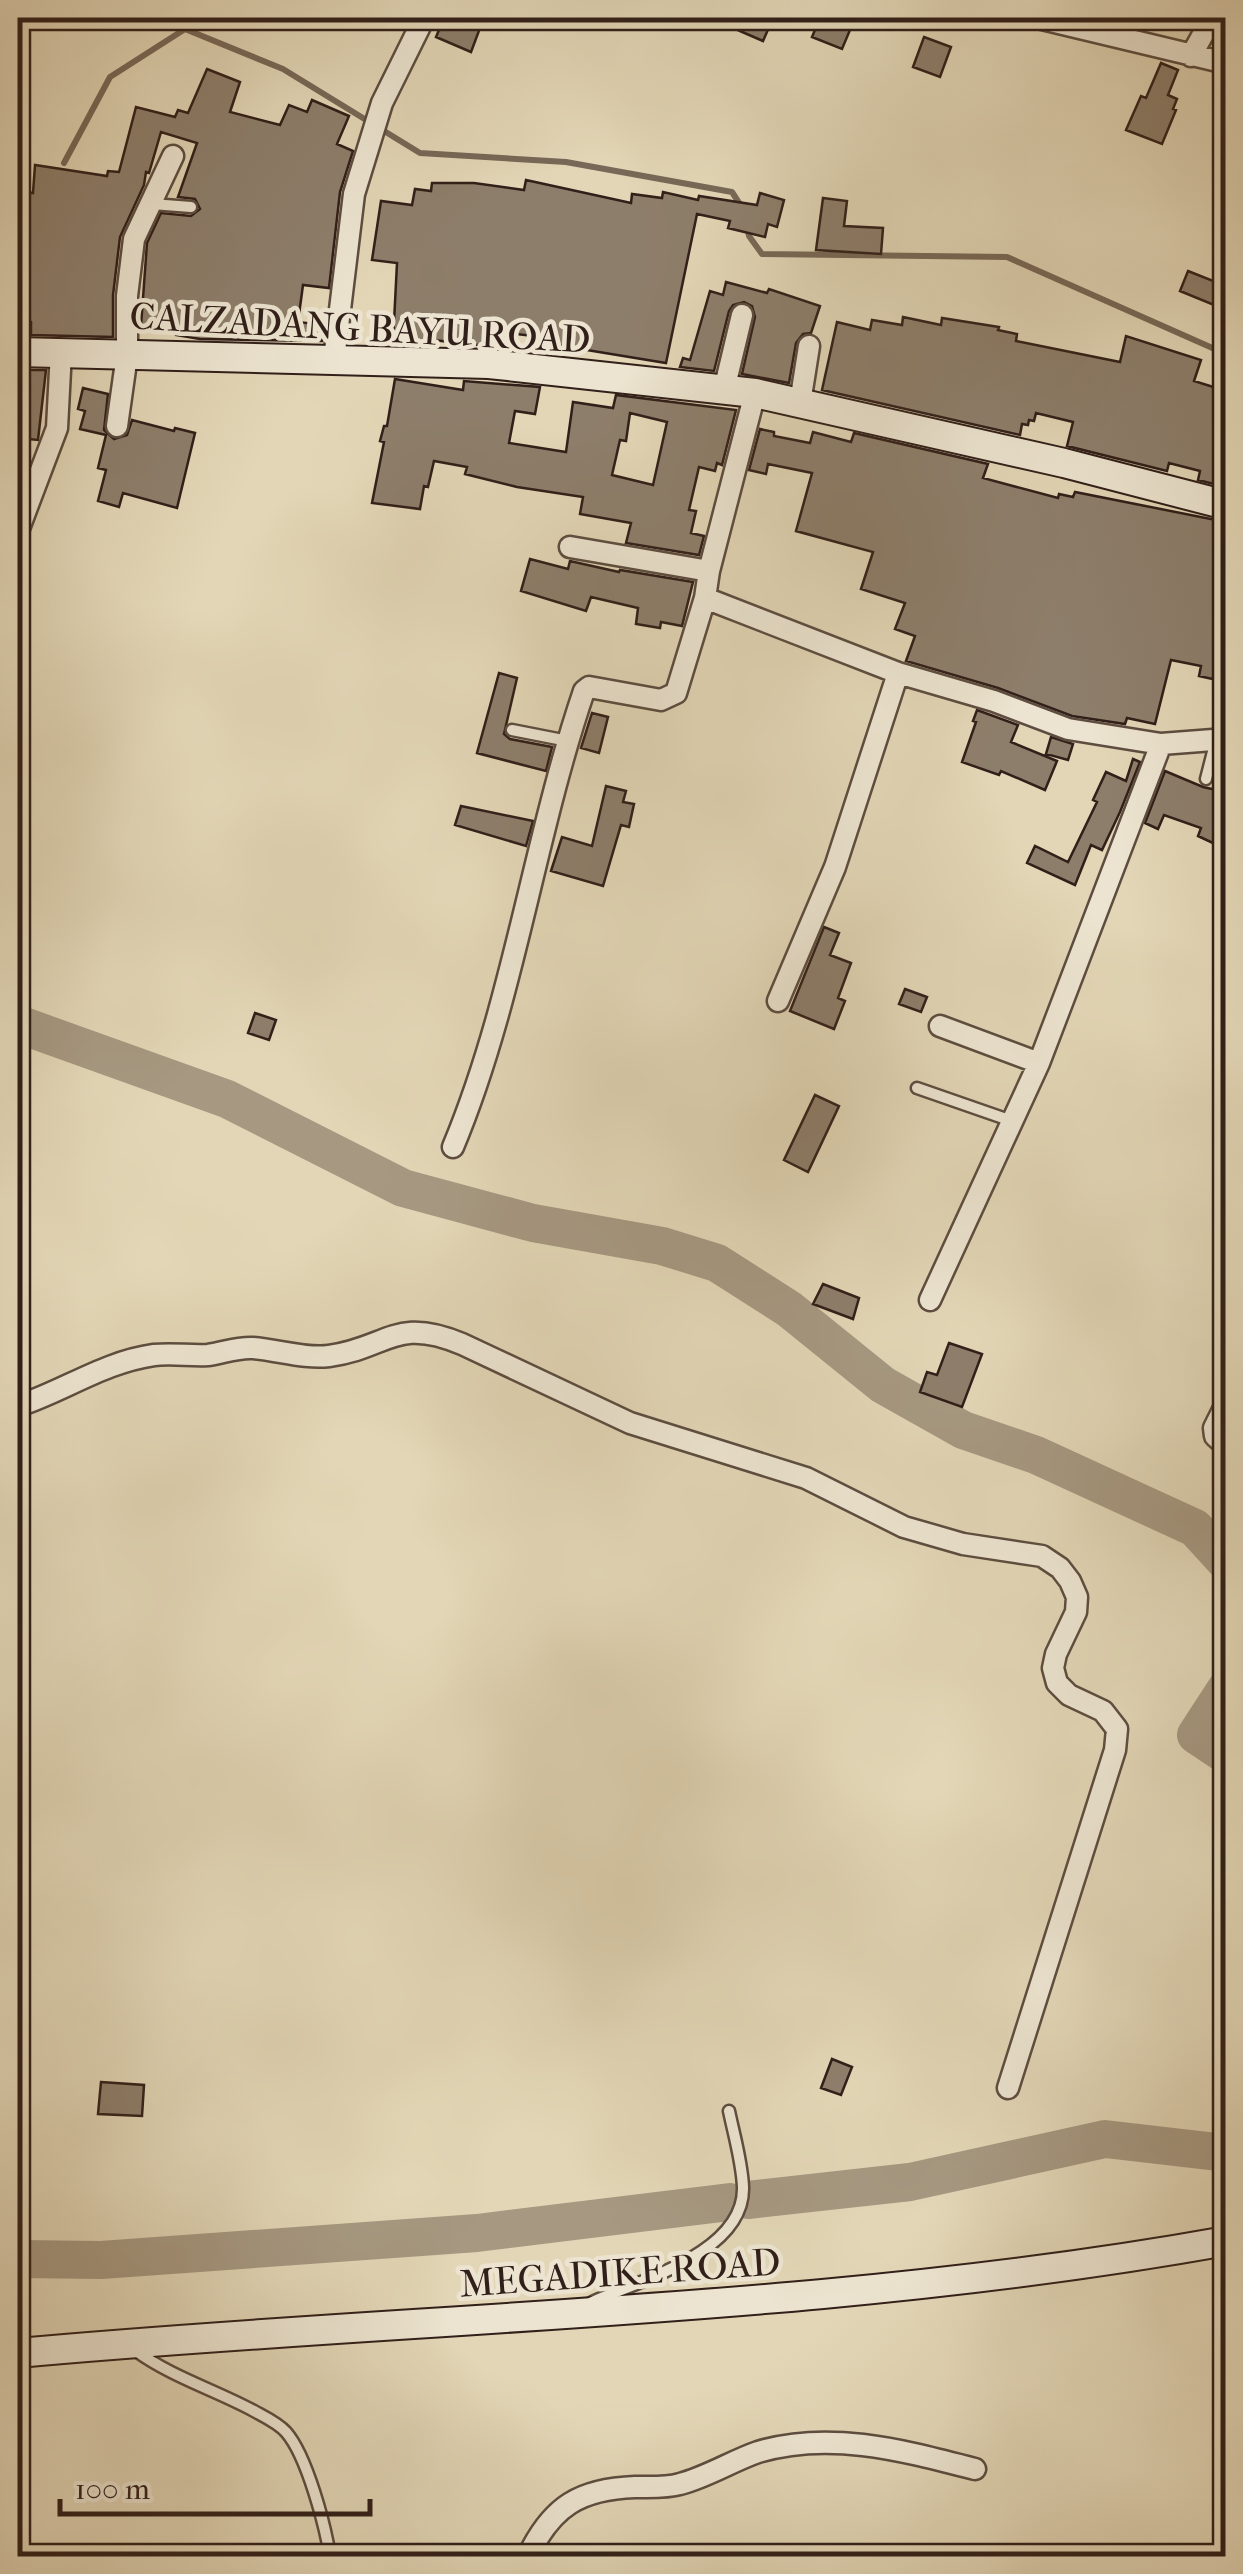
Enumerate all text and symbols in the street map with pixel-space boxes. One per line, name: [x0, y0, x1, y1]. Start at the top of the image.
street label: CALZADANG BAYU ROAD: [128, 293, 592, 363]
street label: MEGADIKE ROAD: [458, 2239, 782, 2307]
scale bar: [60, 2454, 370, 2516]
text: 100 m: [75, 2472, 150, 2507]

